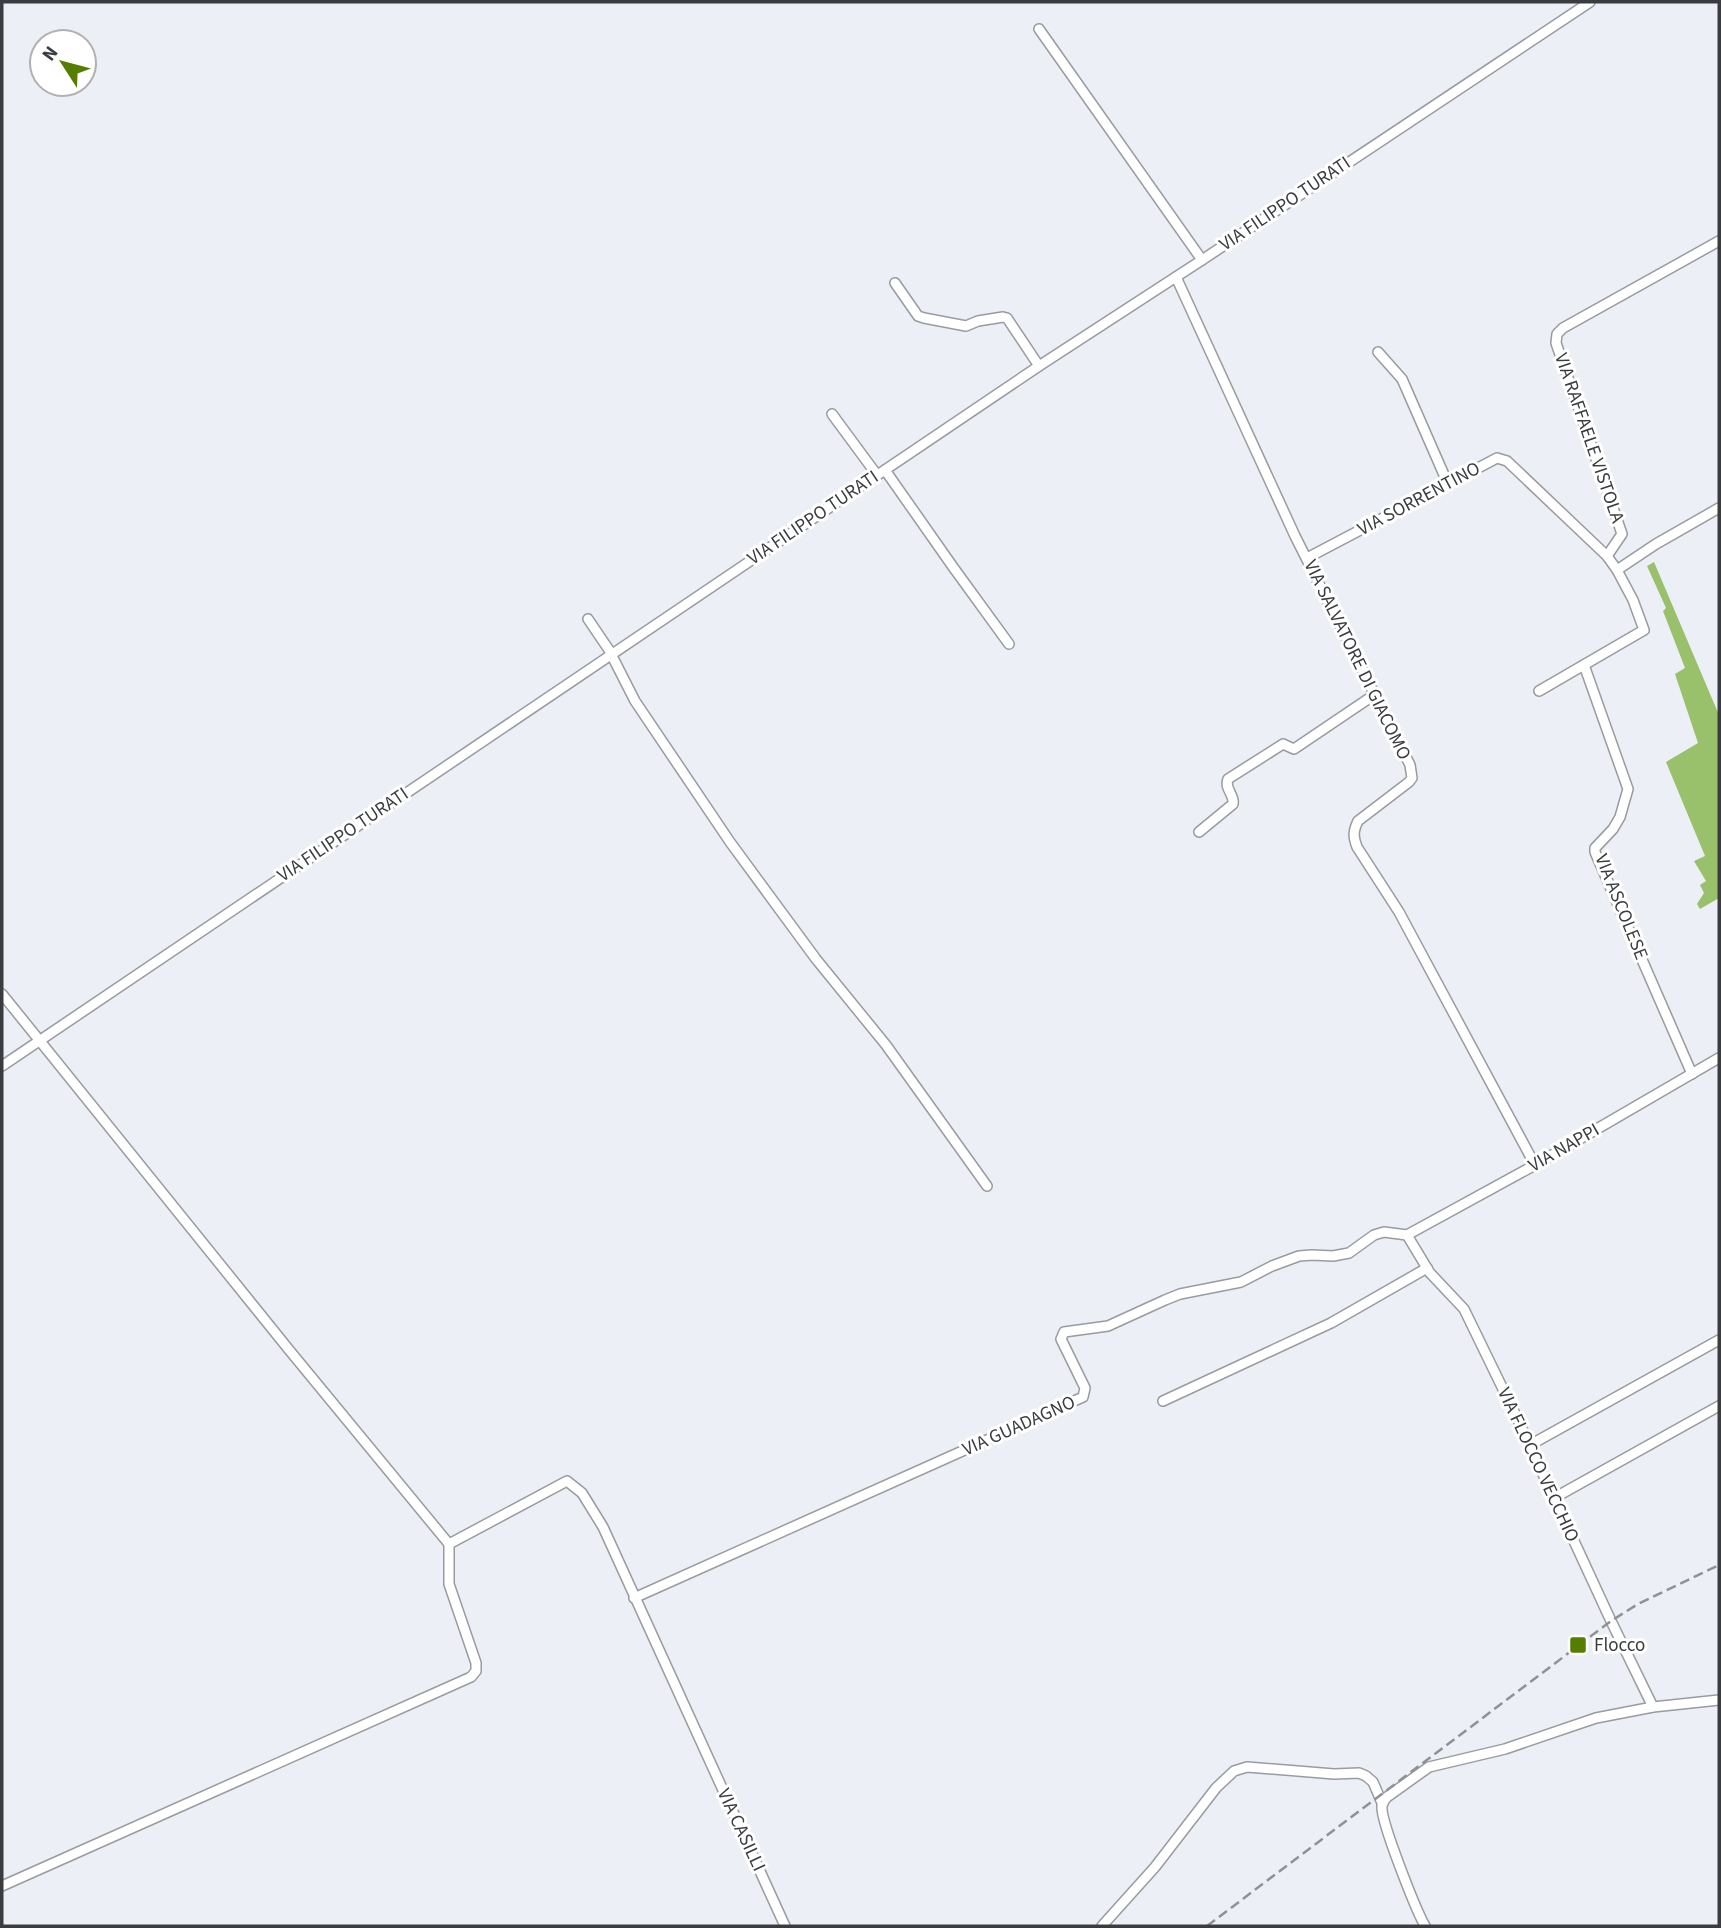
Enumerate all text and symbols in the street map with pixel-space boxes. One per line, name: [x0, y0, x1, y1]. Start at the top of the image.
north arrow: [28, 28, 98, 98]
text: N: [36, 41, 65, 67]
street label: VIA FILIPPO TURATI: [1214, 150, 1356, 258]
street label: VIA RAFFAELE VISTOLA: [1547, 349, 1631, 527]
street label: VIA SORRENTINO: [1353, 455, 1485, 543]
street label: VIA FILIPPO TURATI: [742, 464, 884, 572]
street label: VIA SALVATORE DI GIACOMO: [1297, 555, 1417, 765]
street label: VIA FILIPPO TURATI: [272, 781, 414, 889]
street label: VIA ASCOLESE: [1588, 850, 1654, 964]
street label: VIA NAPPI: [1523, 1117, 1605, 1179]
street label: VIA FLOCCO VECCHIO: [1490, 1383, 1586, 1547]
street label: VIA GUADAGNO: [958, 1389, 1080, 1463]
place label: Flocco: [1594, 1632, 1645, 1659]
marker: Flocco: [1568, 1635, 1588, 1655]
street label: VIA CASILLI: [710, 1784, 772, 1876]

